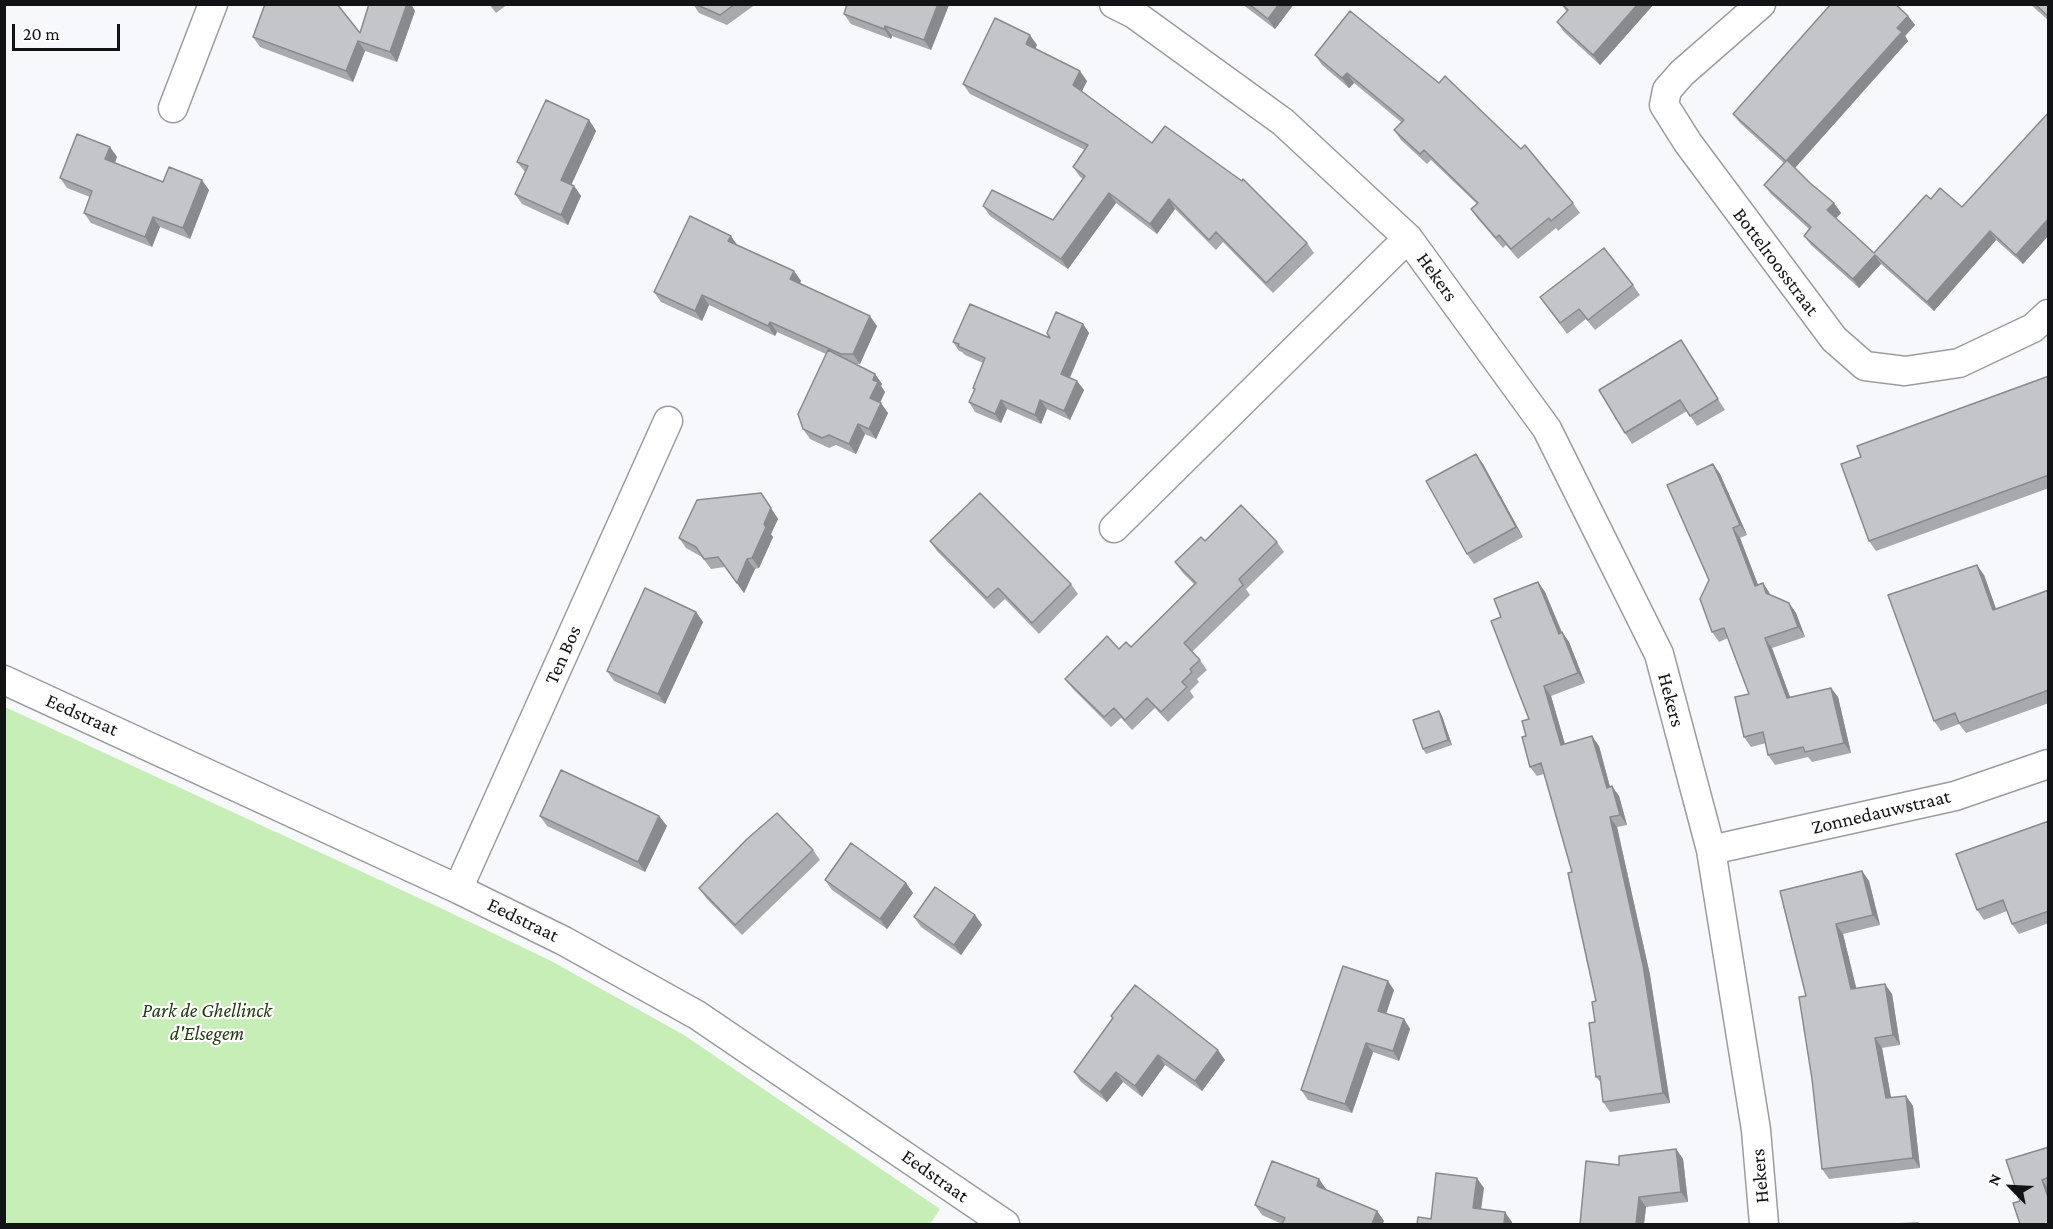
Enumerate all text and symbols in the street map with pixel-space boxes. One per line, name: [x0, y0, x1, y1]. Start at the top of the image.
scale bar: [15, 12, 123, 50]
text: 20 m: [23, 24, 60, 44]
street label: Bottelroosstraat: [1728, 203, 1824, 321]
street label: Hekers: [1411, 248, 1463, 306]
street label: Ten Bos: [539, 622, 587, 688]
street label: Hekers: [1652, 670, 1690, 730]
street label: Eedstraat: [42, 688, 122, 742]
street label: Zonnedauwstraat: [1809, 784, 1953, 840]
street label: Eedstraat: [483, 892, 563, 948]
park label: Park de Ghellinck d'Elsegem: [142, 999, 272, 1046]
street label: Eedstraat: [897, 1144, 973, 1208]
street label: Hekers: [1746, 1148, 1774, 1204]
north arrow: [1981, 1157, 2041, 1217]
text: N: [1984, 1171, 2004, 1188]

